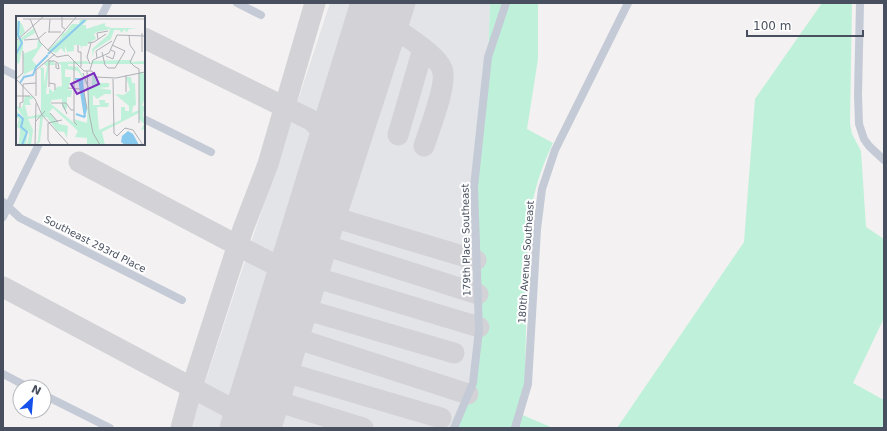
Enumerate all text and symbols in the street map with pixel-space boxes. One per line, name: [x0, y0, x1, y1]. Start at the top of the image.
scale bar: [747, 12, 863, 38]
inset map: [16, 16, 145, 145]
text: 100 m: [753, 19, 791, 33]
street label: 179th Place Southeast: [460, 183, 472, 296]
street label: 180th Avenue Southeast: [516, 200, 536, 324]
street label: Southeast 293rd Place: [42, 213, 148, 275]
north arrow: [12, 379, 52, 419]
text: N: [29, 383, 43, 398]

